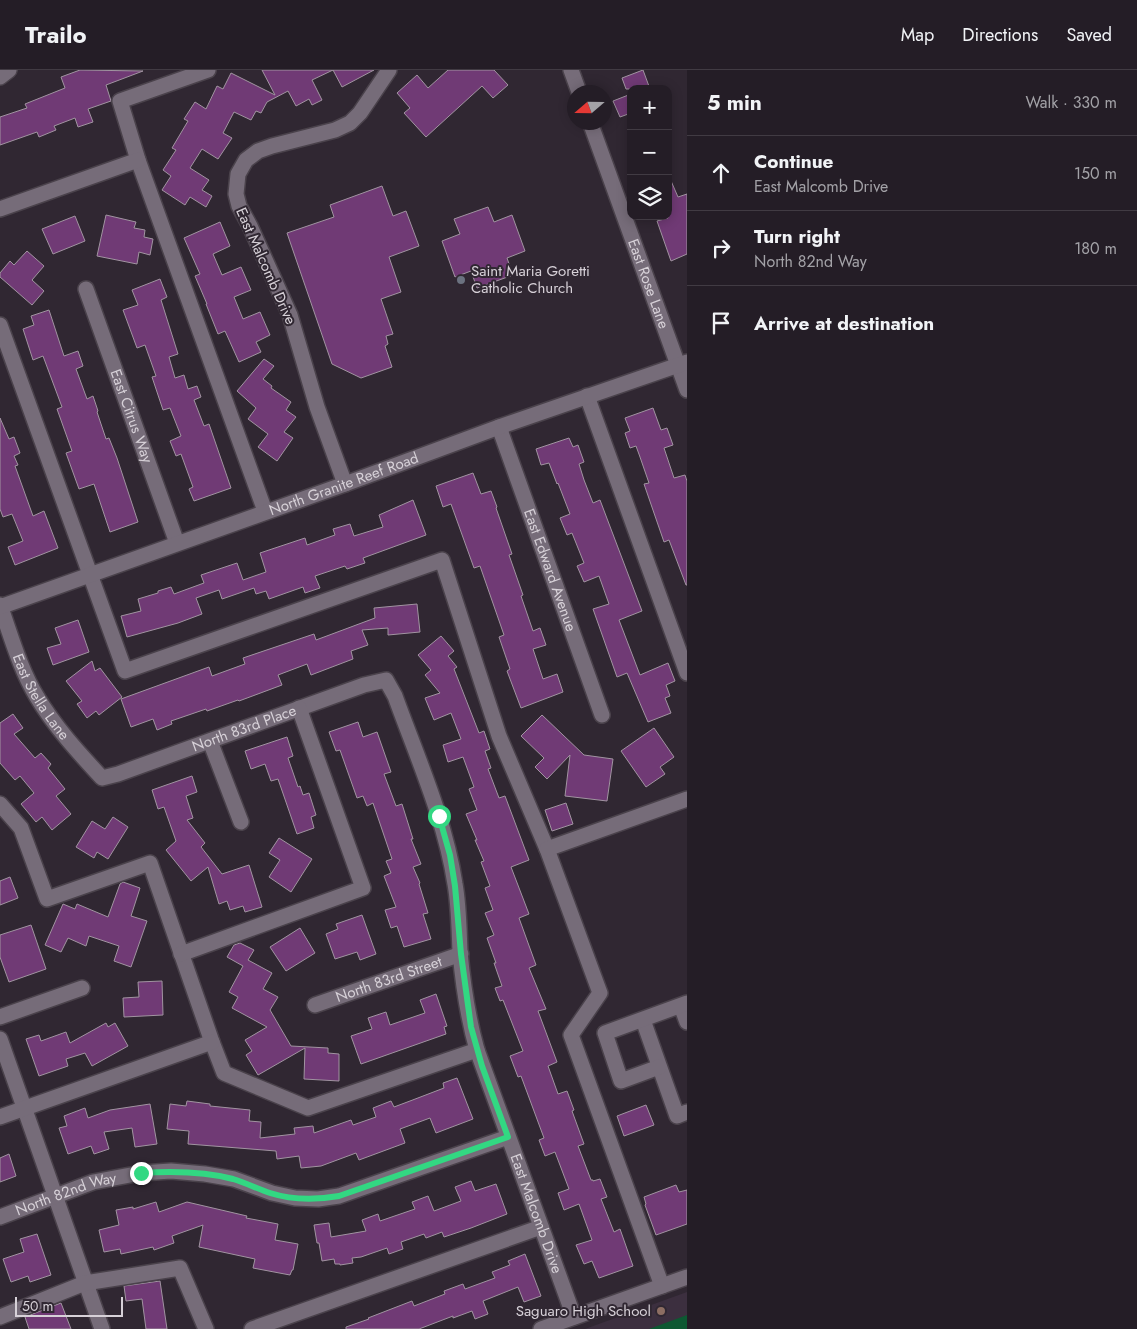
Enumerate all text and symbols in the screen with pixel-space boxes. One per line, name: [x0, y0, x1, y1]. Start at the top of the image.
text: Trailo: [25, 17, 87, 52]
text: Map: [901, 22, 934, 48]
text: Directions: [962, 22, 1038, 48]
text: Saved: [1066, 22, 1112, 48]
north arrow: [567, 85, 612, 130]
map controls: [627, 85, 672, 220]
button: +: [627, 85, 672, 130]
text: 5 min: [707, 88, 762, 118]
text: Walk · 330 m: [1026, 91, 1117, 114]
button: −: [627, 130, 672, 175]
text: Continue: [754, 148, 833, 175]
icon: ahead: [707, 159, 735, 187]
text: 150 m: [1074, 162, 1117, 185]
button: layers: [627, 175, 672, 220]
text: East Malcomb Drive: [754, 175, 888, 198]
street label: East Malcomb Drive: [230, 204, 302, 328]
text: Turn right: [754, 223, 840, 250]
icon: right: [707, 234, 735, 262]
street label: East Rose Lane: [622, 236, 675, 332]
text: 180 m: [1074, 237, 1117, 260]
text: North 82nd Way: [754, 250, 867, 273]
place label: Saint Maria Goretti Catholic Church: [471, 260, 590, 299]
marker: Saint Maria Goretti Catholic Church: [455, 274, 467, 286]
icon: arrive: [707, 309, 735, 337]
text: Arrive at destination: [754, 310, 934, 337]
street label: East Citrus Way: [105, 366, 159, 466]
street label: North Granite Reef Road: [266, 447, 422, 521]
street label: East Edward Avenue: [518, 506, 582, 635]
street label: East Stella Lane: [7, 650, 75, 745]
street label: North 83rd Place: [189, 699, 300, 757]
route start: [428, 805, 451, 828]
street label: North 83rd Street: [332, 950, 445, 1008]
street label: East Malcomb Drive: [505, 1151, 568, 1277]
route end: [130, 1162, 153, 1185]
street label: North 82nd Way: [12, 1167, 119, 1221]
scale bar: [15, 1294, 122, 1317]
text: 50 m: [22, 1296, 53, 1316]
place label: Saguaro High School: [516, 1300, 651, 1322]
marker: Saguaro High School: [655, 1305, 667, 1317]

